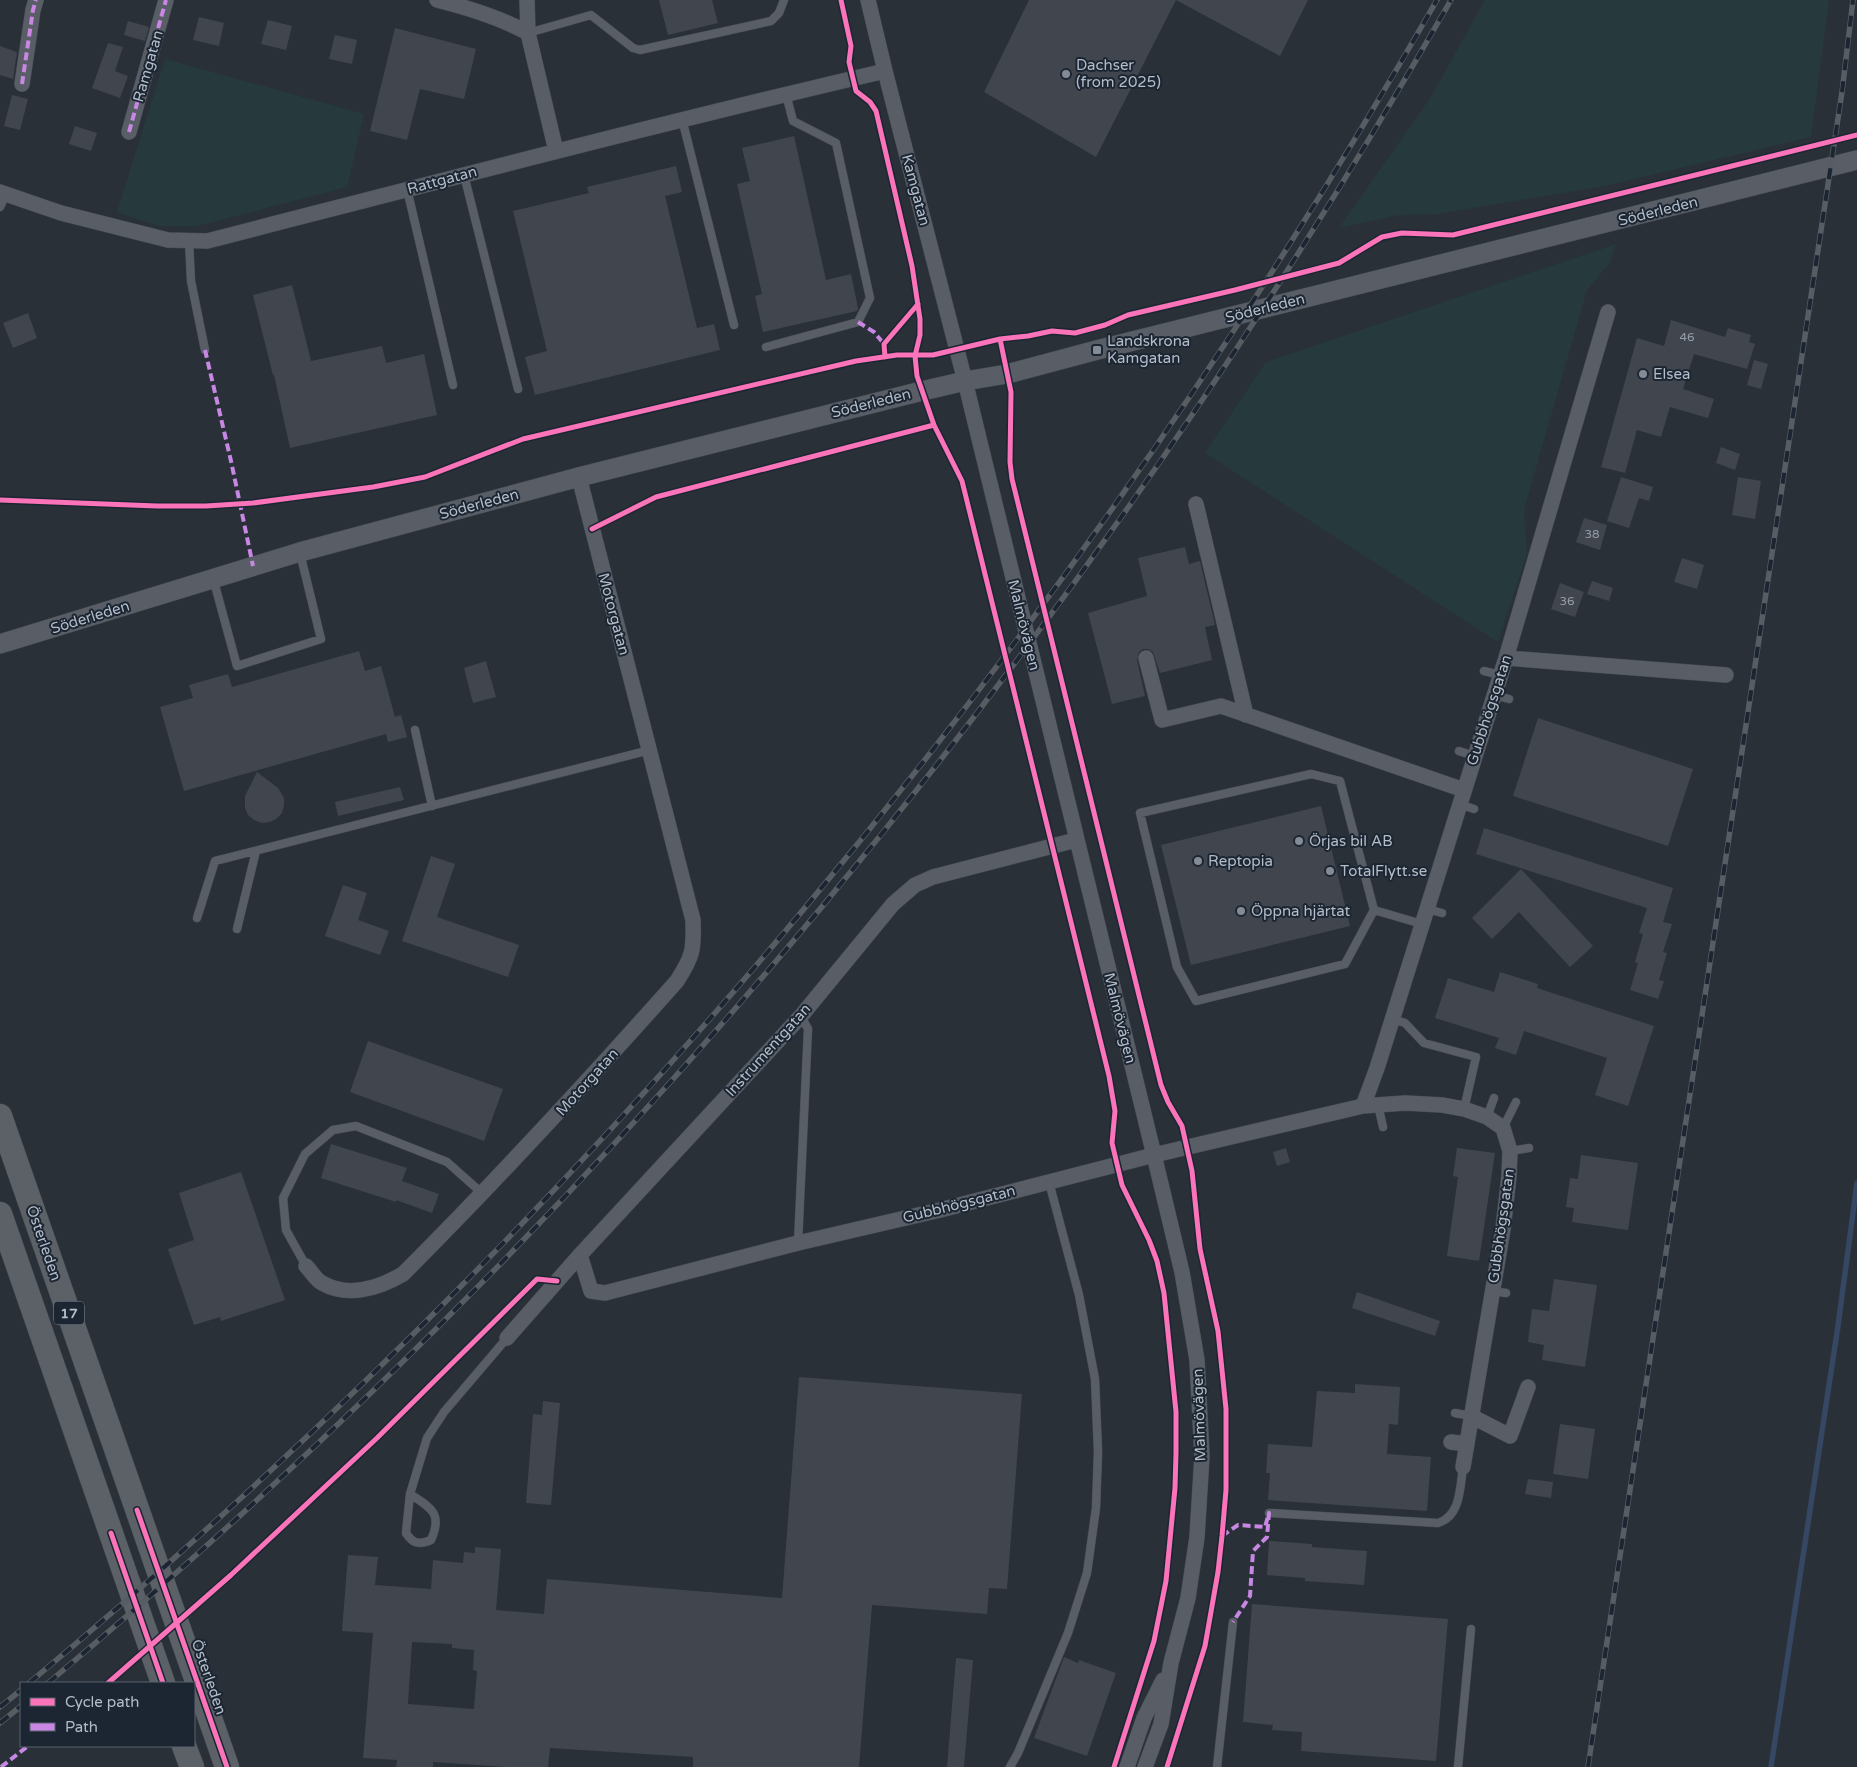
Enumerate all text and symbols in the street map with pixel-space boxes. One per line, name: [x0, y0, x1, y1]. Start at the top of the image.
street label: Ramgatan: [129, 28, 167, 104]
place label: Dachser (from 2025): [1076, 56, 1161, 91]
marker: Dachser (from 2025): [1060, 68, 1072, 80]
street label: Kamgatan: [898, 152, 934, 228]
street label: Rattgatan: [405, 162, 479, 198]
street label: Söderleden: [1616, 192, 1700, 230]
street label: Söderleden: [1223, 289, 1307, 327]
house number: 46: [1679, 330, 1695, 344]
place label: Landskrona Kamgatan: [1107, 332, 1190, 367]
marker: Landskrona Kamgatan: [1091, 344, 1103, 356]
place label: Elsea: [1653, 365, 1690, 383]
marker: Elsea: [1637, 368, 1649, 380]
street label: Söderleden: [829, 384, 913, 422]
street label: Söderleden: [437, 485, 521, 523]
house number: 38: [1584, 527, 1600, 541]
street label: Motorgatan: [594, 571, 634, 657]
street label: Malmövägen: [1004, 578, 1044, 672]
house number: 36: [1559, 594, 1575, 608]
street label: Söderleden: [48, 596, 132, 638]
street label: Gubbhögsgatan: [1463, 652, 1515, 768]
place label: Örjas bil AB: [1309, 832, 1393, 850]
marker: Örjas bil AB: [1293, 835, 1305, 847]
place label: Reptopia: [1208, 852, 1273, 870]
marker: Reptopia: [1192, 855, 1204, 867]
place label: TotalFlytt.se: [1340, 862, 1427, 880]
marker: TotalFlytt.se: [1324, 865, 1336, 877]
place label: Öppna hjärtat: [1251, 902, 1351, 920]
marker: Öppna hjärtat: [1235, 905, 1247, 917]
street label: Malmövägen: [1100, 971, 1140, 1065]
street label: Instrumentgatan: [722, 1000, 814, 1100]
street label: Motorgatan: [552, 1045, 622, 1119]
street label: Gubbhögsgatan: [1484, 1168, 1518, 1284]
street label: Gubbhögsgatan: [901, 1181, 1017, 1227]
street label: Österleden: [23, 1203, 65, 1283]
road number: 17: [54, 1302, 84, 1325]
street label: Malmövägen: [1188, 1368, 1210, 1462]
street label: Österleden: [188, 1637, 230, 1717]
legend: [20, 1682, 195, 1747]
text: Cycle path: [65, 1693, 139, 1711]
text: Path: [65, 1718, 98, 1736]

